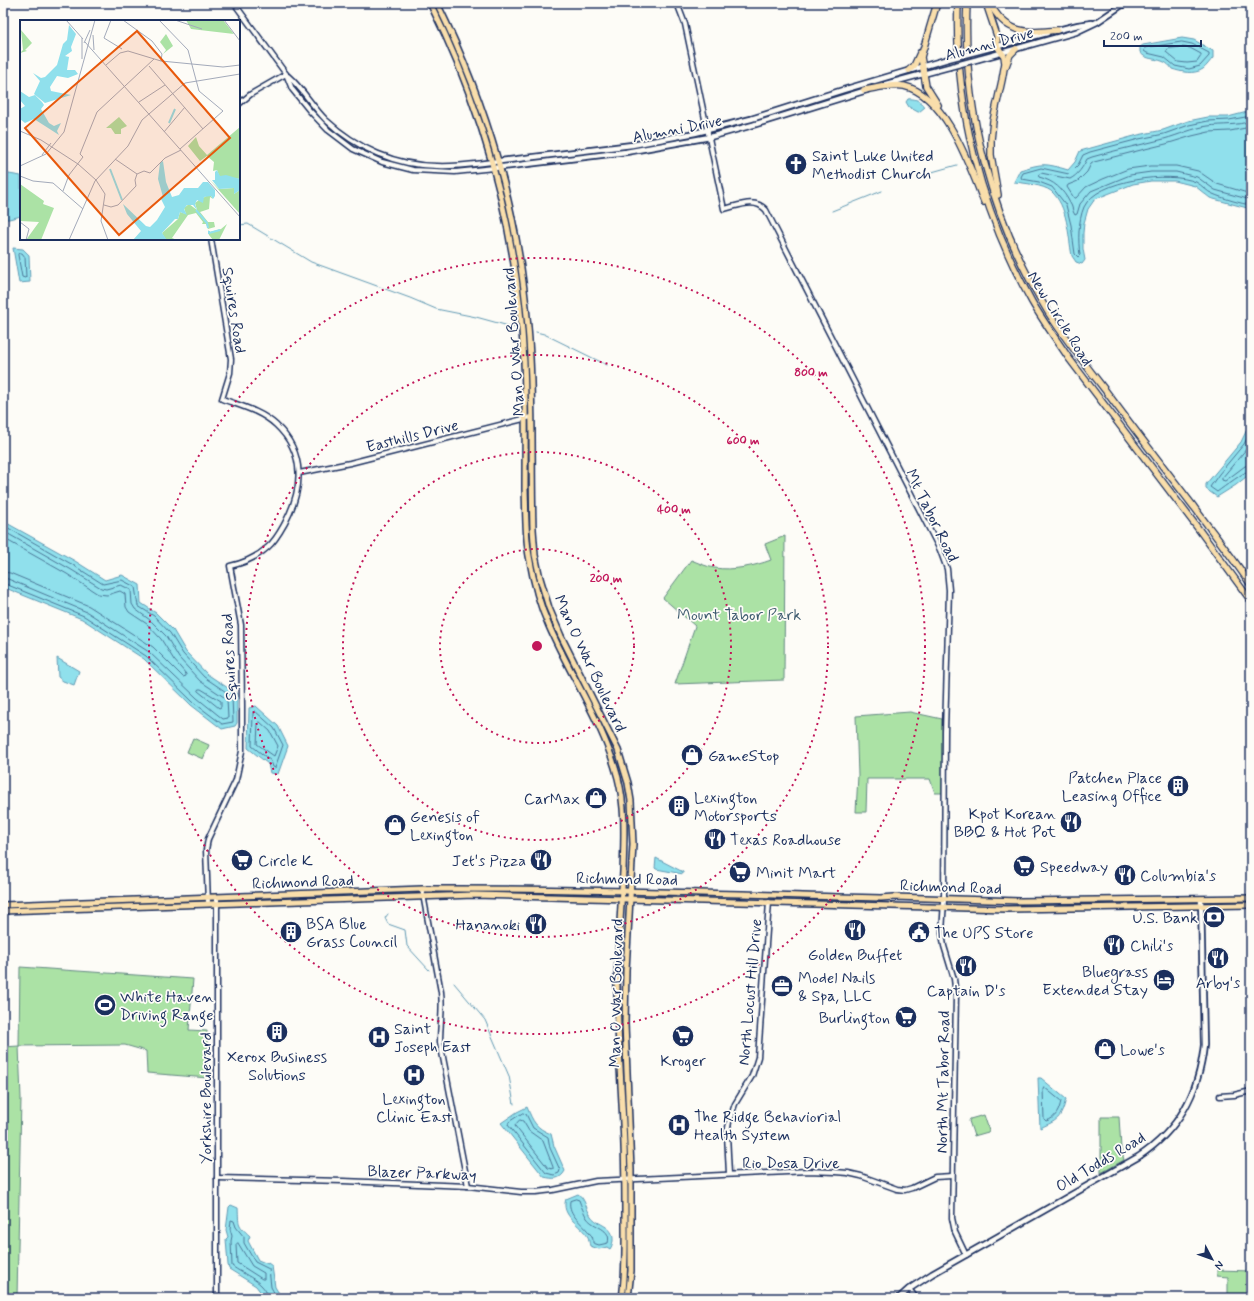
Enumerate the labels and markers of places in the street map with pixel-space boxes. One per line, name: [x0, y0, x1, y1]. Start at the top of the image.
place label: Saint Luke United Methodist Church: [812, 146, 934, 185]
church icon: Saint Luke United Methodist Church: [783, 151, 809, 177]
centre of rings: [530, 639, 544, 653]
shop icon: GameStop: [679, 742, 705, 768]
place label: GameStop: [708, 746, 779, 767]
place label: Patchen Place Leasing Office: [1062, 768, 1162, 807]
building icon: Patchen Place Leasing Office: [1165, 773, 1191, 799]
shop icon: CarMax: [583, 785, 609, 811]
place label: Lexington Motorsports: [694, 788, 777, 827]
place label: CarMax: [524, 789, 580, 810]
building icon: Lexington Motorsports: [666, 793, 692, 819]
place label: Kpot Korean BBQ & Hot Pot: [954, 804, 1057, 843]
place label: Genesis of Lexington: [410, 807, 480, 847]
restaurant icon: Kpot Korean BBQ & Hot Pot: [1058, 809, 1084, 835]
shop icon: Genesis of Lexington: [382, 812, 408, 838]
restaurant icon: Texas Roadhouse: [702, 826, 728, 852]
place label: Texas Roadhouse: [730, 830, 841, 851]
supermarket icon: Circle K: [229, 847, 255, 873]
restaurant icon: Jet's Pizza: [528, 847, 554, 873]
place label: Circle K: [258, 851, 313, 872]
place label: Jet's Pizza: [452, 851, 526, 872]
supermarket icon: Speedway: [1011, 853, 1037, 879]
place label: Speedway: [1040, 857, 1108, 878]
supermarket icon: Minit Mart: [727, 859, 753, 885]
restaurant icon: Columbia's: [1112, 862, 1138, 888]
place label: Minit Mart: [756, 863, 837, 884]
place label: Columbia's: [1140, 866, 1216, 887]
bank icon: U.S. Bank: [1201, 904, 1227, 930]
place label: U.S. Bank: [1132, 908, 1198, 929]
restaurant icon: Hananoki: [523, 911, 549, 937]
place label: BSA Blue Grass Council: [306, 914, 397, 953]
place label: Hananoki: [456, 915, 520, 936]
restaurant icon: Golden Buffet: [842, 917, 868, 943]
building icon: BSA Blue Grass Council: [278, 919, 304, 945]
public building icon: The UPS Store: [906, 919, 932, 945]
place label: The UPS Store: [934, 923, 1033, 944]
restaurant icon: Chili's: [1101, 932, 1127, 958]
place label: Chili's: [1130, 936, 1173, 957]
place label: Golden Buffet: [808, 945, 902, 966]
restaurant icon: Arby's: [1205, 945, 1231, 971]
restaurant icon: Captain D's: [953, 953, 979, 979]
place label: Bluegrass Extended Stay: [1042, 962, 1148, 1001]
hotel icon: Bluegrass Extended Stay: [1151, 967, 1177, 993]
place label: Model Nails & Spa, LLC: [798, 968, 875, 1007]
office icon: Model Nails & Spa, LLC: [769, 973, 795, 999]
place label: Arby's: [1196, 973, 1240, 994]
place label: Captain D's: [927, 981, 1005, 1002]
place label: White Haven Driving Range: [120, 987, 215, 1027]
sports icon: White Haven Driving Range: [92, 992, 118, 1018]
supermarket icon: Burlington: [893, 1004, 919, 1030]
place label: Burlington: [819, 1008, 890, 1030]
building icon: Xerox Business Solutions: [264, 1019, 290, 1045]
place label: Saint Joseph East: [394, 1019, 471, 1058]
supermarket icon: Kroger: [670, 1023, 696, 1049]
hospital icon: Saint Joseph East: [366, 1024, 392, 1050]
shop icon: Lowe's: [1092, 1036, 1118, 1062]
place label: Lowe's: [1120, 1040, 1165, 1061]
place label: Xerox Business Solutions: [227, 1047, 327, 1086]
place label: Kroger: [660, 1051, 706, 1072]
hospital icon: Lexington Clinic East: [401, 1062, 427, 1088]
place label: Lexington Clinic East: [376, 1089, 452, 1128]
place label: The Ridge Behaviorial Health System: [694, 1107, 841, 1146]
hospital icon: The Ridge Behaviorial Health System: [666, 1112, 692, 1138]

